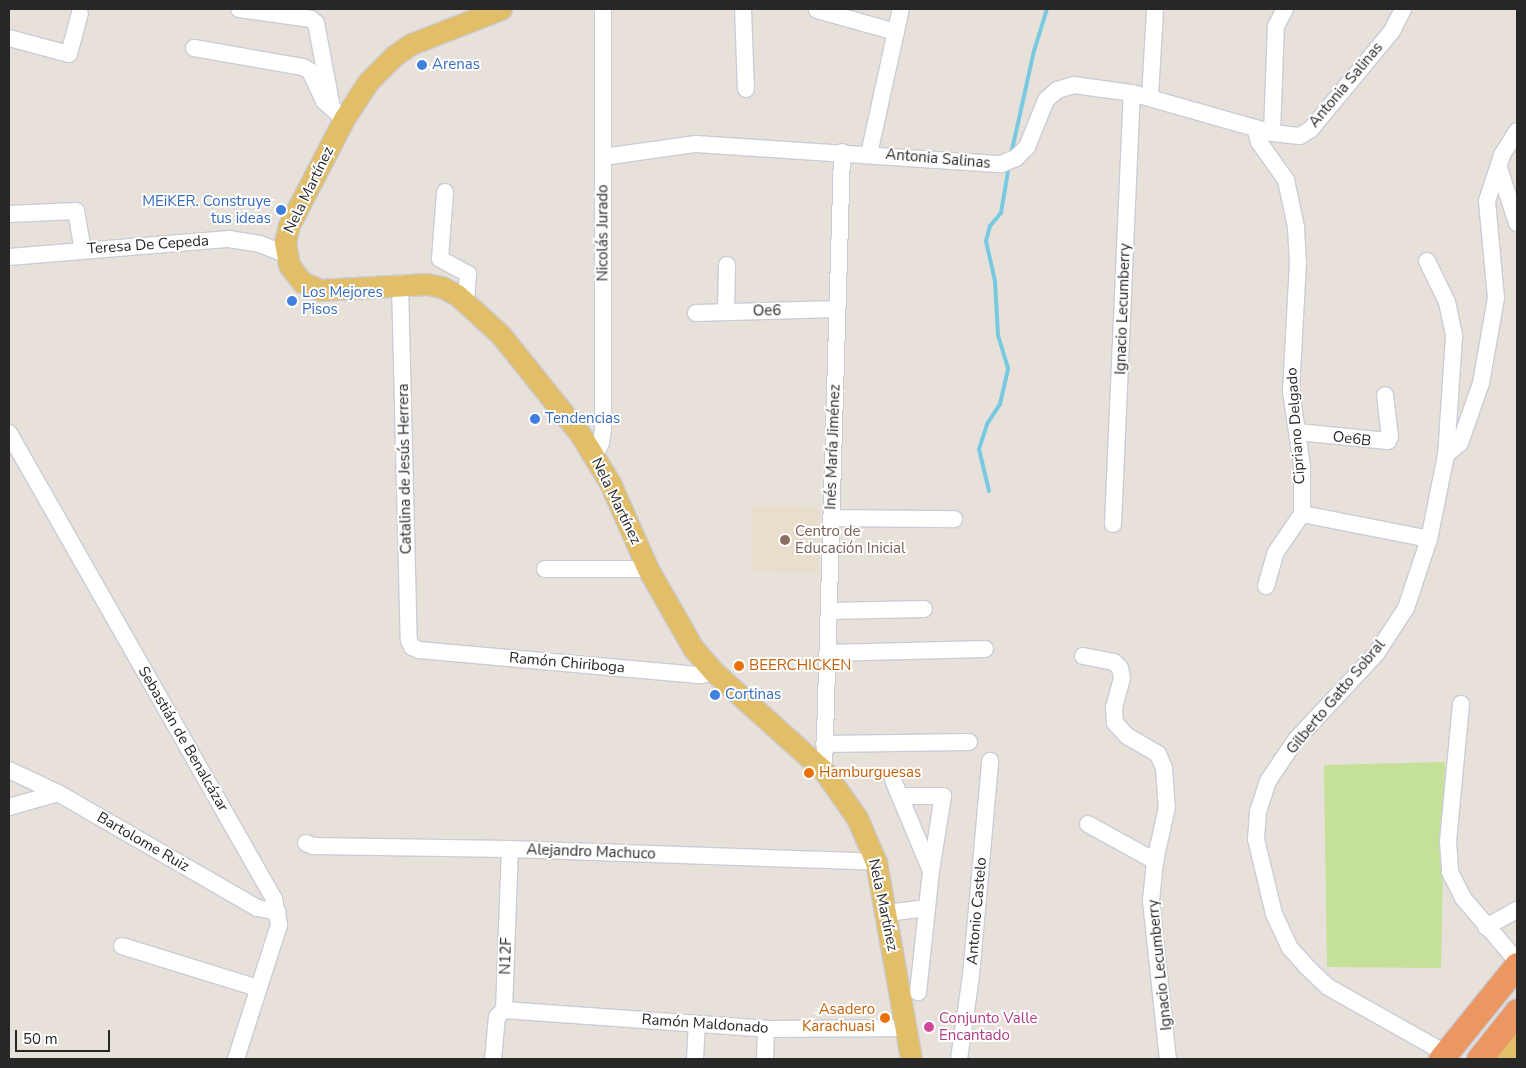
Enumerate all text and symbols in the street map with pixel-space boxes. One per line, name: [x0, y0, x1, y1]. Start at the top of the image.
street label: Antonia Salinas: [1305, 39, 1387, 131]
place label: Arenas: [432, 56, 480, 74]
marker: Arenas: [416, 59, 428, 71]
street label: Nela Martínez: [280, 144, 338, 236]
street label: Antonia Salinas: [885, 145, 991, 173]
street label: Nicolás Jurado: [594, 185, 612, 281]
place label: MEiKER. Construye tus ideas: [142, 192, 271, 227]
marker: MEiKER. Construye tus ideas: [275, 204, 287, 216]
street label: Teresa De Cepeda: [86, 232, 210, 258]
street label: Ignacio Lecumberry: [1112, 243, 1134, 375]
place label: Los Mejores Pisos: [302, 283, 383, 318]
marker: Los Mejores Pisos: [286, 295, 298, 307]
street label: Oe6: [753, 302, 781, 320]
street label: Cipriano Delgado: [1283, 367, 1309, 485]
street label: Catalina de Jesús Herrera: [395, 384, 415, 554]
street label: Inés María Jiménez: [822, 384, 844, 510]
place label: Tendencias: [545, 410, 620, 428]
marker: Tendencias: [529, 413, 541, 425]
street label: Oe6B: [1332, 428, 1372, 450]
street label: Nela Martínez: [587, 455, 645, 547]
place label: Centro de Educación Inicial: [795, 522, 905, 557]
marker: Centro de Educación Inicial: [779, 534, 791, 546]
street label: Gilberto Gatto Sobral: [1283, 636, 1389, 758]
street label: Ramón Chiriboga: [508, 649, 626, 677]
place label: BEERCHICKEN: [749, 657, 851, 675]
marker: BEERCHICKEN: [733, 660, 745, 672]
street label: Sebastián de Benalcázar: [134, 663, 232, 815]
place label: Cortinas: [725, 686, 781, 704]
marker: Cortinas: [709, 689, 721, 701]
place label: Hamburguesas: [819, 764, 921, 782]
marker: Hamburguesas: [803, 767, 815, 779]
street label: Bartolome Ruiz: [94, 808, 192, 876]
street label: Alejandro Machuco: [526, 841, 656, 863]
street label: Antonio Castelo: [963, 856, 991, 966]
street label: Nela Martínez: [864, 857, 902, 953]
street label: Ignacio Lecumberry: [1144, 899, 1176, 1031]
street label: N12F: [496, 937, 516, 975]
place label: Asadero Karachuasi: [802, 1000, 875, 1035]
place label: Conjunto Valle Encantado: [939, 1009, 1037, 1044]
street label: Ramón Maldonado: [641, 1011, 769, 1037]
marker: Asadero Karachuasi: [879, 1012, 891, 1024]
scale bar: [18, 1020, 112, 1052]
marker: Conjunto Valle Encantado: [923, 1021, 935, 1033]
text: 50 m: [23, 1029, 58, 1049]

